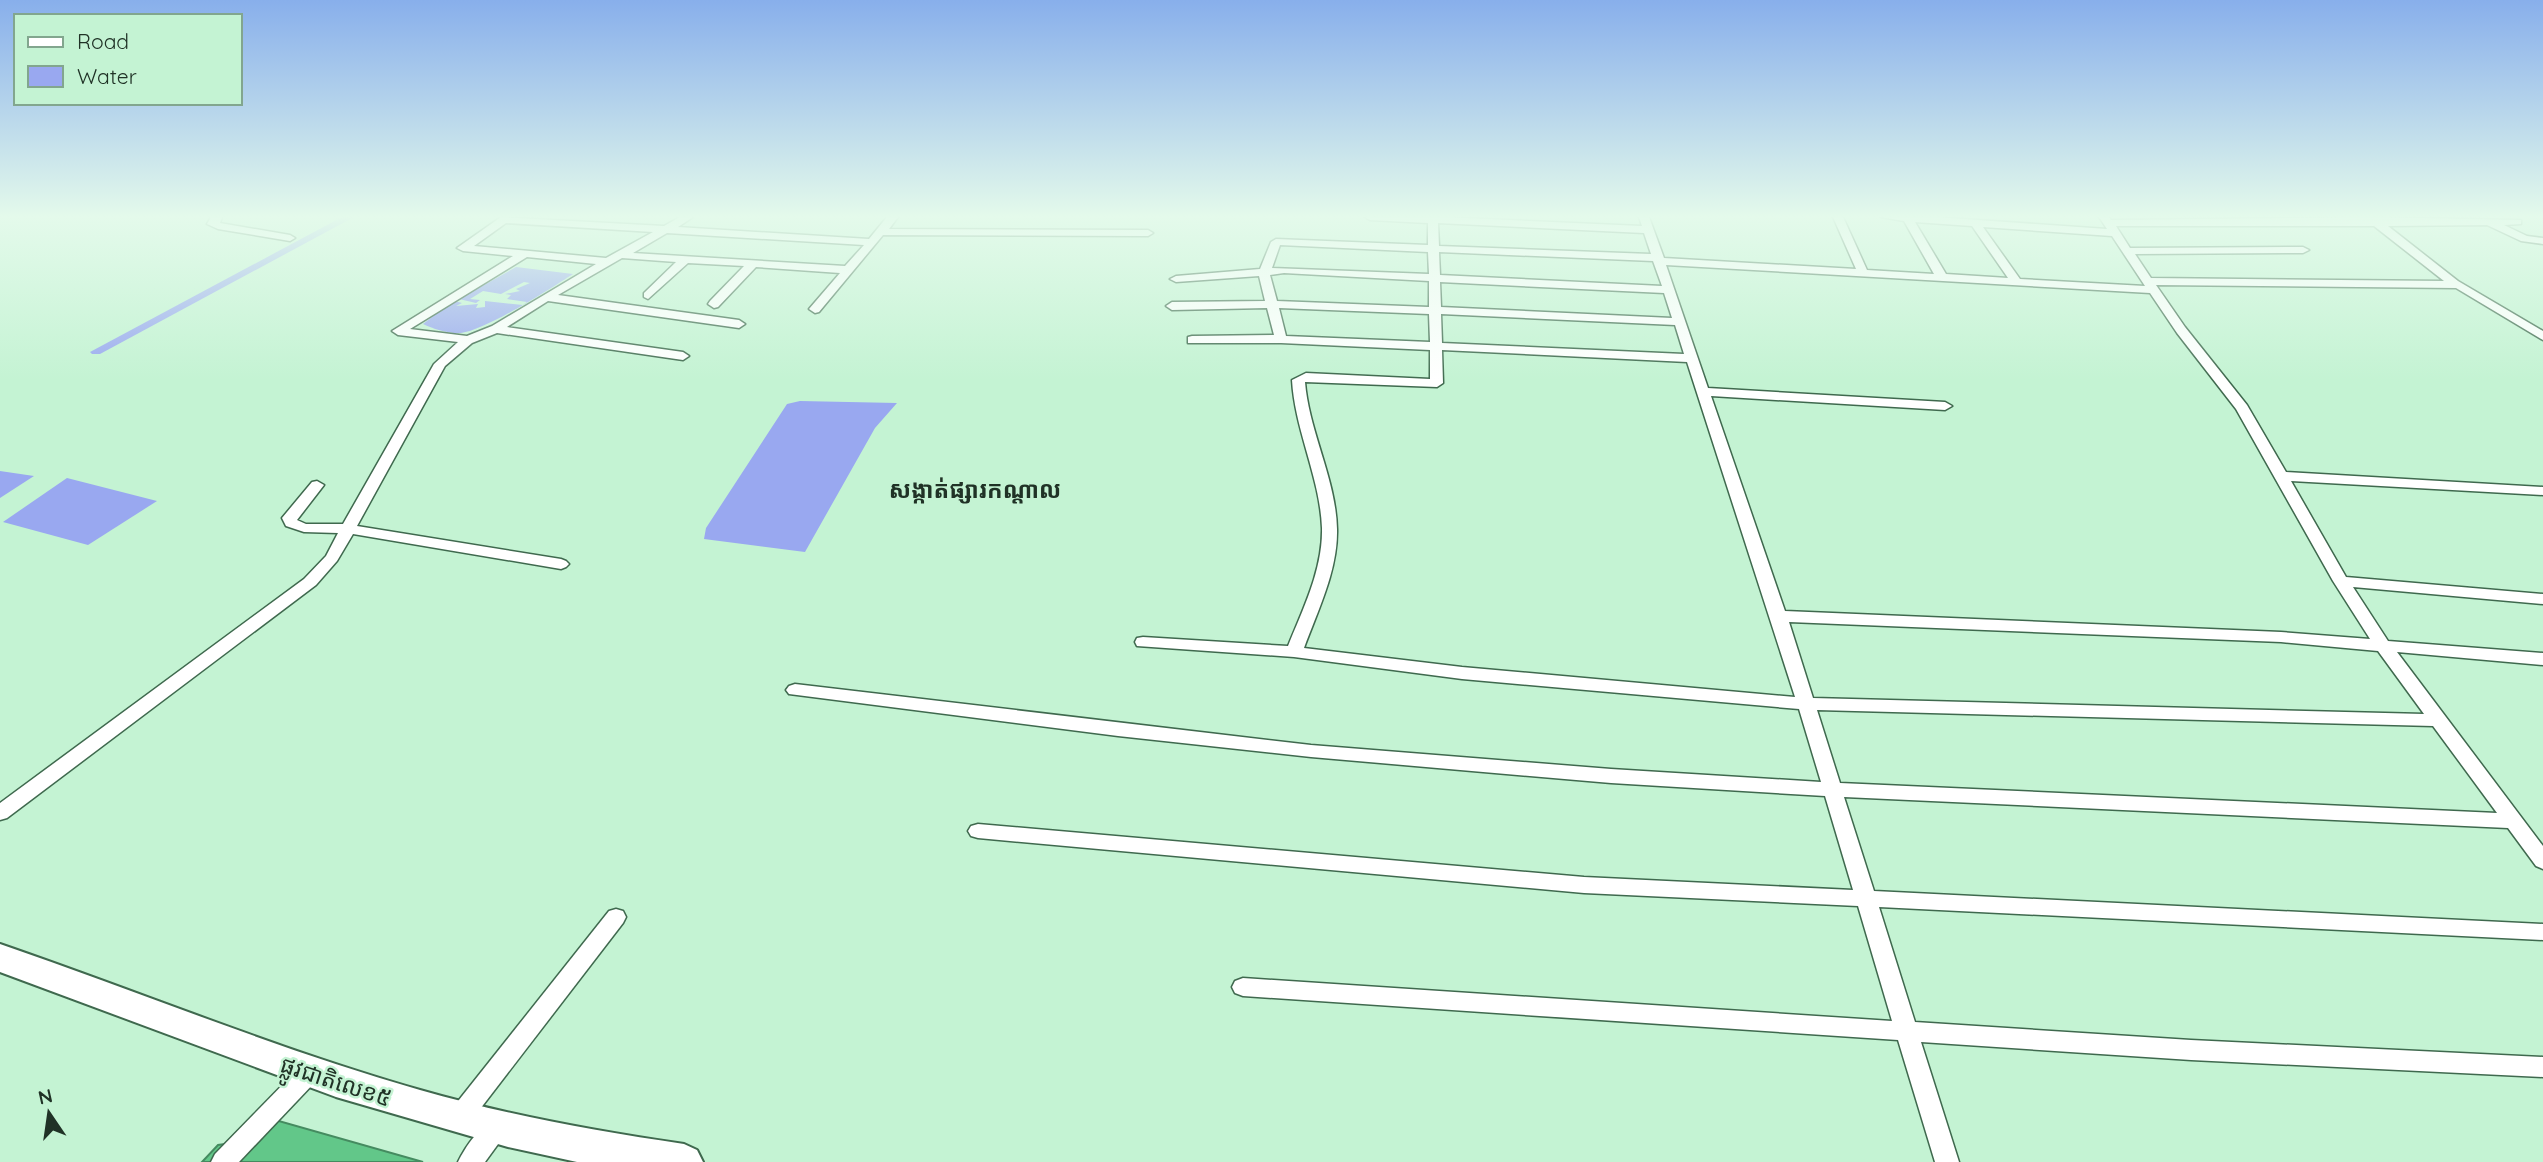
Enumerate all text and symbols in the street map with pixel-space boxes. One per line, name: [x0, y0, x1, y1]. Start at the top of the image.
legend: [14, 14, 242, 105]
text: Road: [77, 28, 129, 54]
text: Water: [77, 63, 137, 89]
district label: សង្កាត់ផ្សារកណ្ដាល: [889, 475, 1061, 504]
street label: ផ្លូវជាតិលេខ៥: [274, 1049, 395, 1120]
north arrow: [14, 1078, 84, 1148]
text: N: [36, 1083, 55, 1110]

